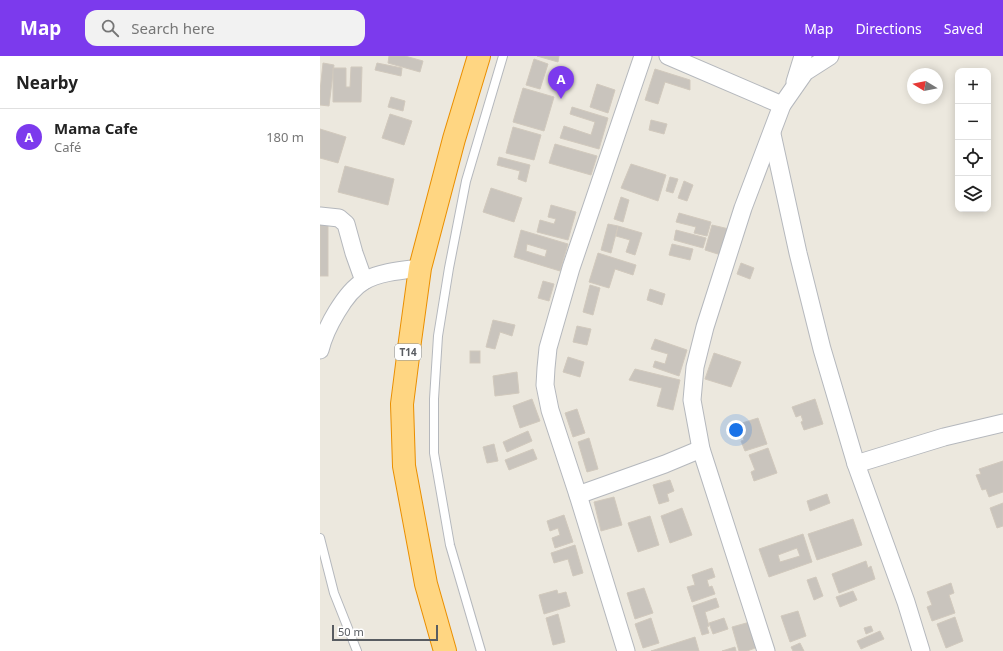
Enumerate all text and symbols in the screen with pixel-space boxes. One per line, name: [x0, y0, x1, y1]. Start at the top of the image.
search box: [85, 10, 365, 46]
text: Map: [20, 15, 61, 41]
icon: search: [99, 17, 121, 39]
text: Search here: [131, 18, 215, 38]
text: Map: [804, 19, 833, 38]
text: Directions: [855, 19, 922, 38]
text: Saved: [944, 19, 983, 38]
pin: A: [548, 66, 574, 99]
north arrow: [907, 68, 943, 104]
map controls: [955, 68, 991, 212]
button: +: [955, 68, 991, 104]
text: Nearby: [16, 71, 78, 94]
button: −: [955, 104, 991, 140]
text: Mama Cafe: [54, 118, 138, 138]
text: A: [25, 128, 34, 146]
text: 180 m: [266, 128, 304, 146]
text: Café: [54, 138, 81, 156]
button: locate: [955, 140, 991, 176]
button: layers: [955, 176, 991, 212]
road number: T14: [395, 344, 421, 360]
your location: [726, 420, 746, 440]
scale bar: [332, 623, 438, 642]
text: 50 m: [338, 624, 364, 639]

